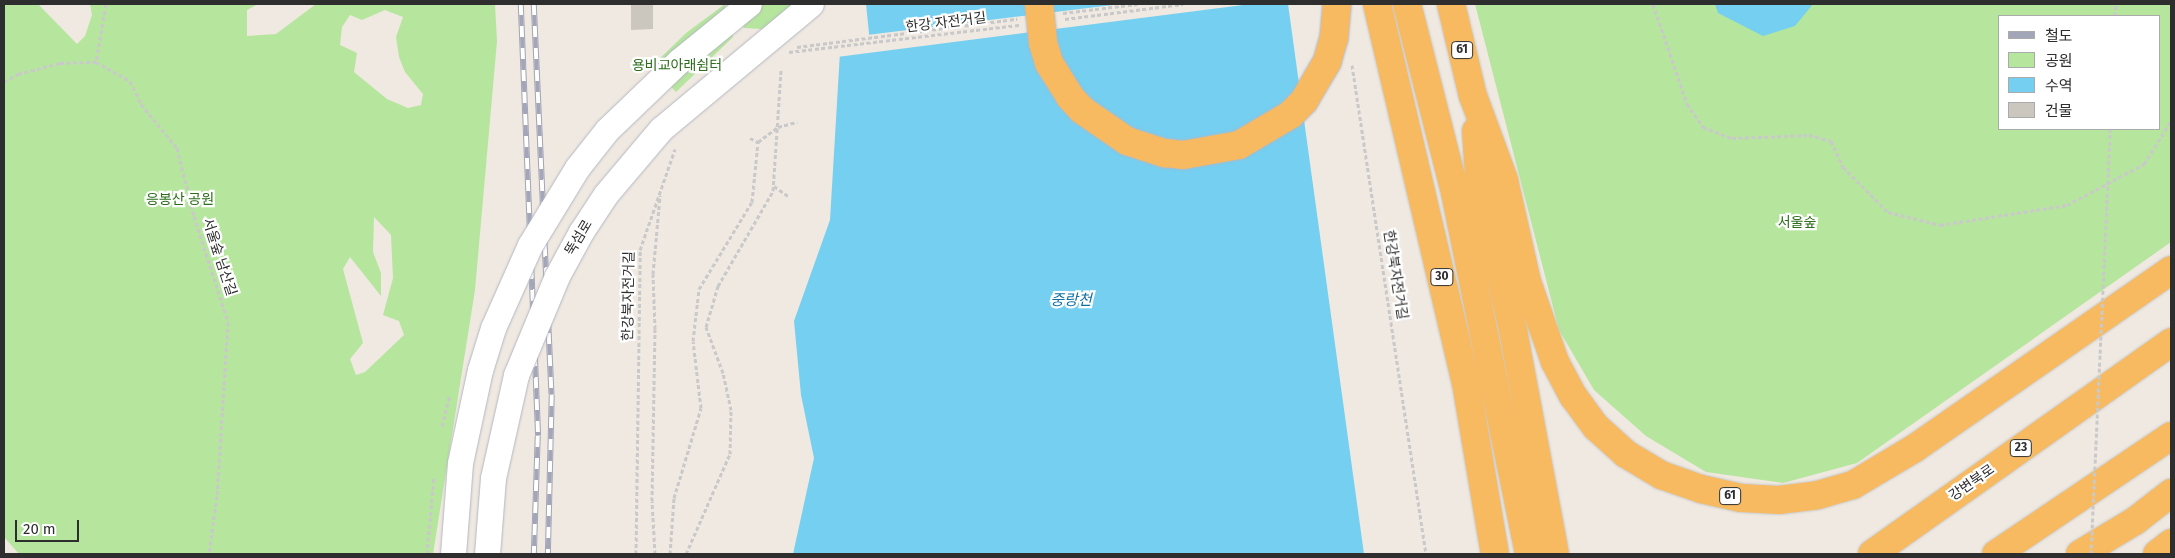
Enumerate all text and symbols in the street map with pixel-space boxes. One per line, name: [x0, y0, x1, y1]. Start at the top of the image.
street label: 한강 자전거길: [905, 10, 987, 36]
legend: [1998, 15, 2160, 130]
text: 철도: [2045, 27, 2073, 45]
road number: 61: [1451, 40, 1473, 60]
text: 공원: [2045, 52, 2073, 70]
park label: 용비교아래쉼터: [632, 58, 722, 74]
text: 수역: [2045, 77, 2073, 95]
text: 건물: [2045, 102, 2073, 120]
park label: 응봉산 공원: [146, 192, 214, 208]
park label: 서울숲: [1778, 215, 1816, 231]
street label: 서울숲 남산길: [198, 216, 240, 298]
street label: 뚝섬로: [562, 217, 596, 259]
street label: 한강북자전거길: [1380, 229, 1410, 321]
street label: 한강북자전거길: [620, 251, 638, 341]
road number: 30: [1430, 268, 1454, 286]
water label: 중랑천: [1050, 292, 1092, 310]
road number: 23: [2010, 438, 2032, 458]
street label: 강변북로: [1946, 461, 1998, 505]
road number: 61: [1719, 486, 1741, 506]
scale bar: [18, 510, 81, 542]
text: 20 m: [23, 520, 56, 538]

